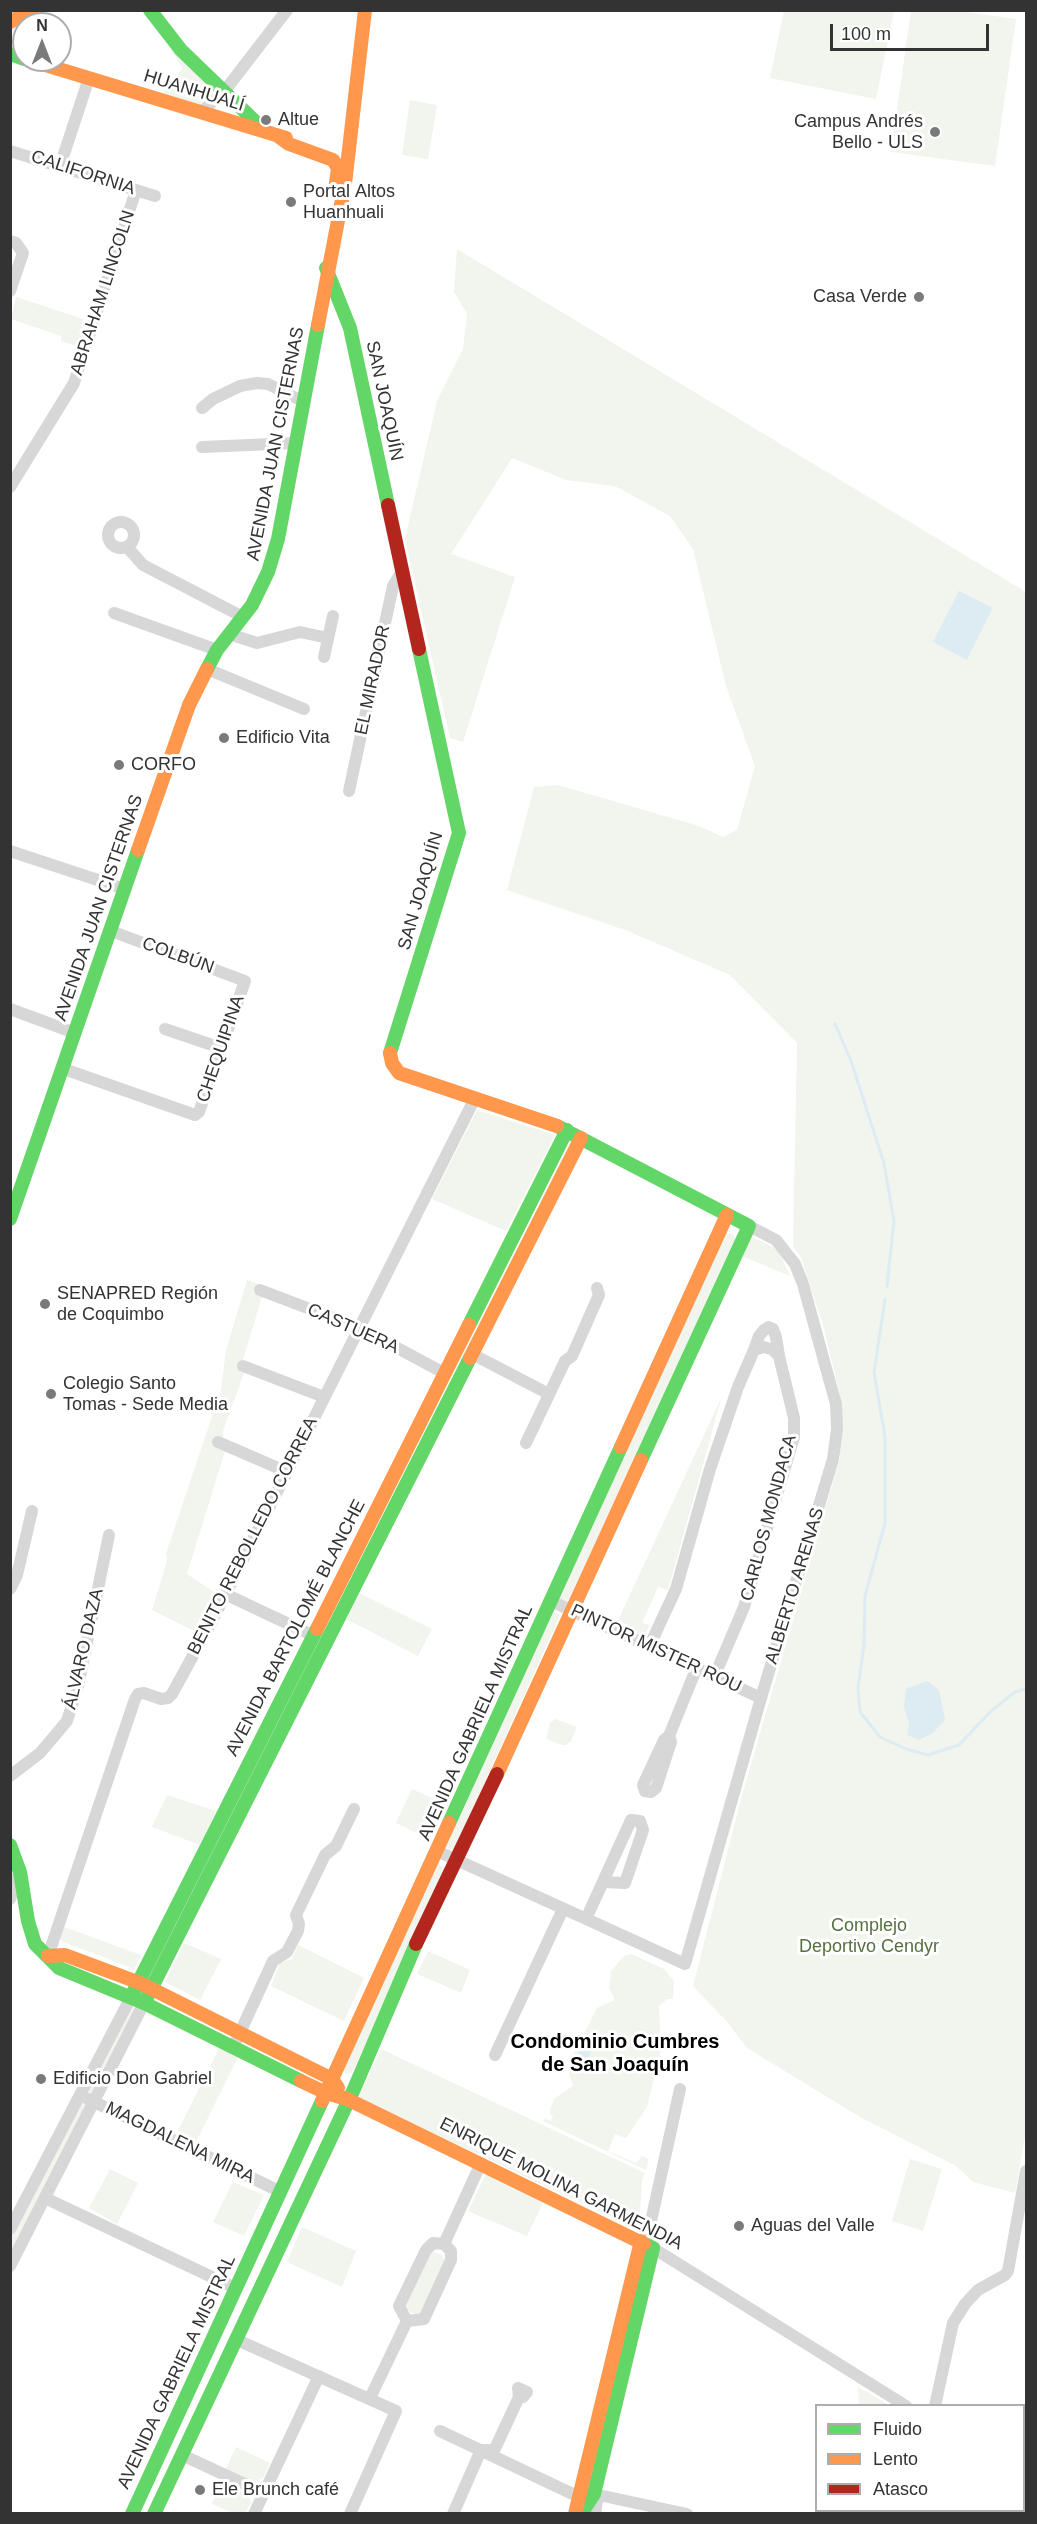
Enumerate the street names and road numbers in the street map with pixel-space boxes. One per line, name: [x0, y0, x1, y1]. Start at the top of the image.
street label: HUANHUALÍ: [141, 65, 247, 117]
street label: CALIFORNIA: [28, 146, 138, 200]
street label: ABRAHAM LINCOLN: [66, 208, 140, 378]
street label: AVENIDA JUAN CISTERNAS: [243, 325, 309, 563]
street label: SAN JOAQUÍN: [361, 339, 407, 463]
street label: EL MIRADOR: [351, 623, 395, 737]
street label: AVENIDA JUAN CISTERNAS: [50, 792, 148, 1024]
street label: SAN JOAQUÍN: [394, 829, 448, 953]
street label: COLBÚN: [139, 933, 217, 979]
street label: CHEQUIPINA: [193, 993, 249, 1105]
street label: CASTUERA: [304, 1299, 402, 1359]
street label: BENITO REBOLLEDO CORREA: [184, 1414, 322, 1658]
street label: CARLOS MONDACA: [736, 1433, 802, 1603]
street label: AVENIDA BARTOLOMÉ BLANCHE: [222, 1496, 370, 1760]
street label: ALBERTO ARENAS: [761, 1505, 829, 1667]
street label: ÁLVARO DAZA: [60, 1586, 108, 1712]
street label: PINTOR MISTER ROU: [567, 1600, 745, 1698]
street label: AVENIDA GABRIELA MISTRAL: [414, 1602, 538, 1844]
street label: MAGDALENA MIRA: [102, 2098, 258, 2188]
street label: ENRIQUE MOLINA GARMENDIA: [436, 2113, 686, 2255]
street label: AVENIDA GABRIELA MISTRAL: [113, 2252, 241, 2492]

